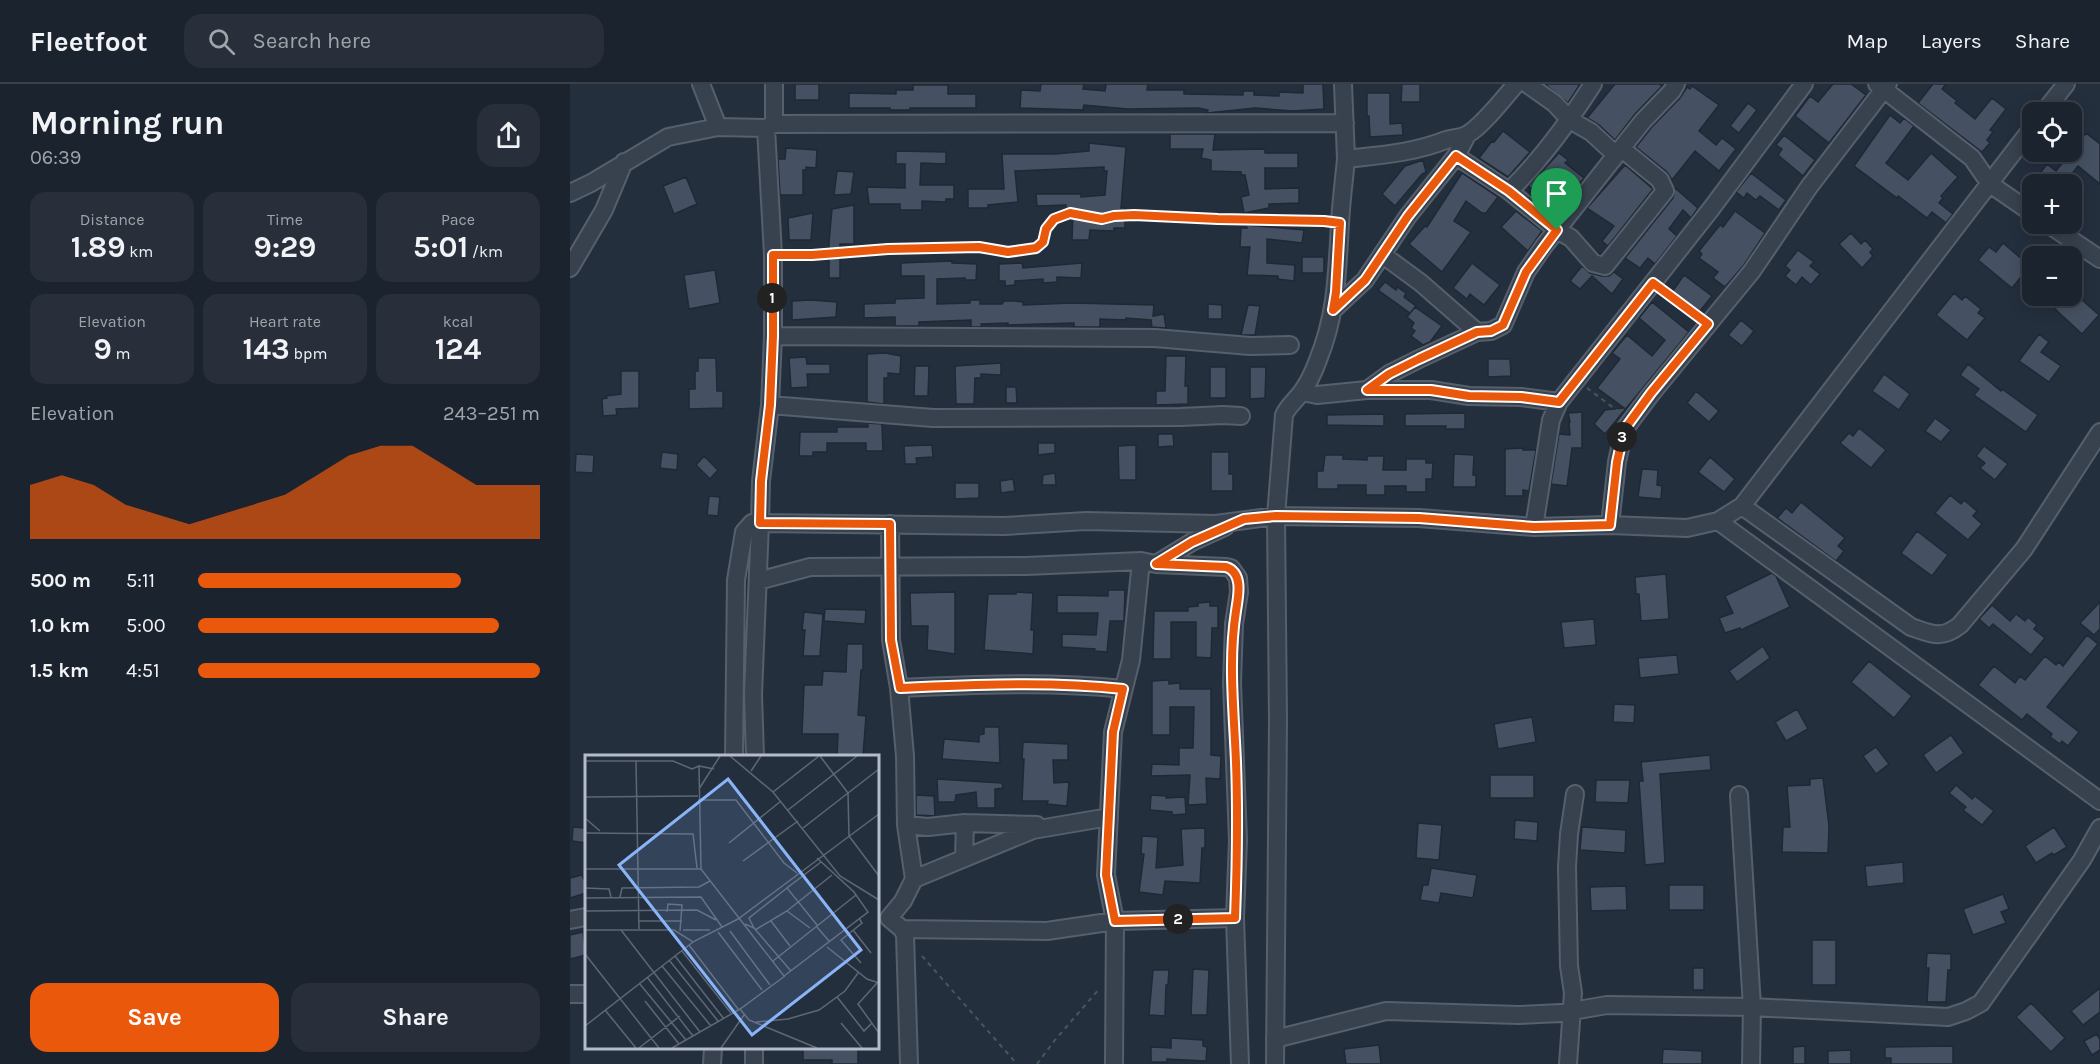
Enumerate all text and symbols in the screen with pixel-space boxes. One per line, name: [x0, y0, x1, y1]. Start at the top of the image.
search box: [184, 14, 604, 68]
text: Fleetfoot: [30, 25, 148, 58]
icon: search: [205, 25, 238, 58]
text: Search here: [253, 28, 371, 54]
text: Map: [1846, 29, 1888, 53]
text: Layers: [1921, 29, 1982, 53]
text: Share: [2015, 29, 2070, 53]
map controls: [2022, 102, 2082, 306]
button: locate: [2022, 102, 2082, 162]
text: Morning run: [30, 104, 224, 142]
button: share: [477, 104, 540, 167]
text: 06:39: [30, 146, 81, 169]
pin: [1531, 168, 1582, 230]
button: +: [2022, 174, 2082, 234]
icon: arrive: [1540, 177, 1573, 210]
text: Distance: [80, 210, 144, 229]
text: Time: [267, 210, 303, 229]
text: Pace: [441, 210, 475, 229]
text: 1.89: [71, 229, 126, 265]
text: 9:29: [254, 229, 316, 265]
text: 5:01: [413, 229, 468, 265]
text: km: [126, 242, 153, 261]
text: /km: [468, 242, 503, 261]
button: −: [2022, 246, 2082, 306]
pin: 1: [757, 283, 787, 313]
text: 1: [769, 288, 775, 307]
text: Elevation: [78, 312, 146, 331]
text: Heart rate: [249, 312, 321, 331]
text: kcal: [443, 312, 473, 331]
text: 9: [93, 331, 112, 367]
text: 143: [243, 331, 290, 367]
text: 124: [435, 331, 481, 367]
text: m: [112, 344, 131, 363]
text: bpm: [290, 344, 327, 363]
text: Elevation: [30, 402, 115, 425]
text: 243–251 m: [443, 402, 540, 425]
pin: 3: [1607, 422, 1637, 452]
text: 3: [1617, 427, 1627, 446]
text: 500 m: [30, 569, 91, 592]
text: 5:11: [126, 569, 155, 592]
text: 1.0 km: [30, 614, 90, 637]
text: 5:00: [126, 614, 166, 637]
text: 1.5 km: [30, 659, 89, 682]
text: 4:51: [126, 659, 160, 682]
inset map: [585, 755, 879, 1049]
pin: 2: [1163, 904, 1193, 934]
text: 2: [1173, 909, 1183, 928]
button: Save: [30, 983, 279, 1052]
button: Share: [291, 983, 540, 1052]

